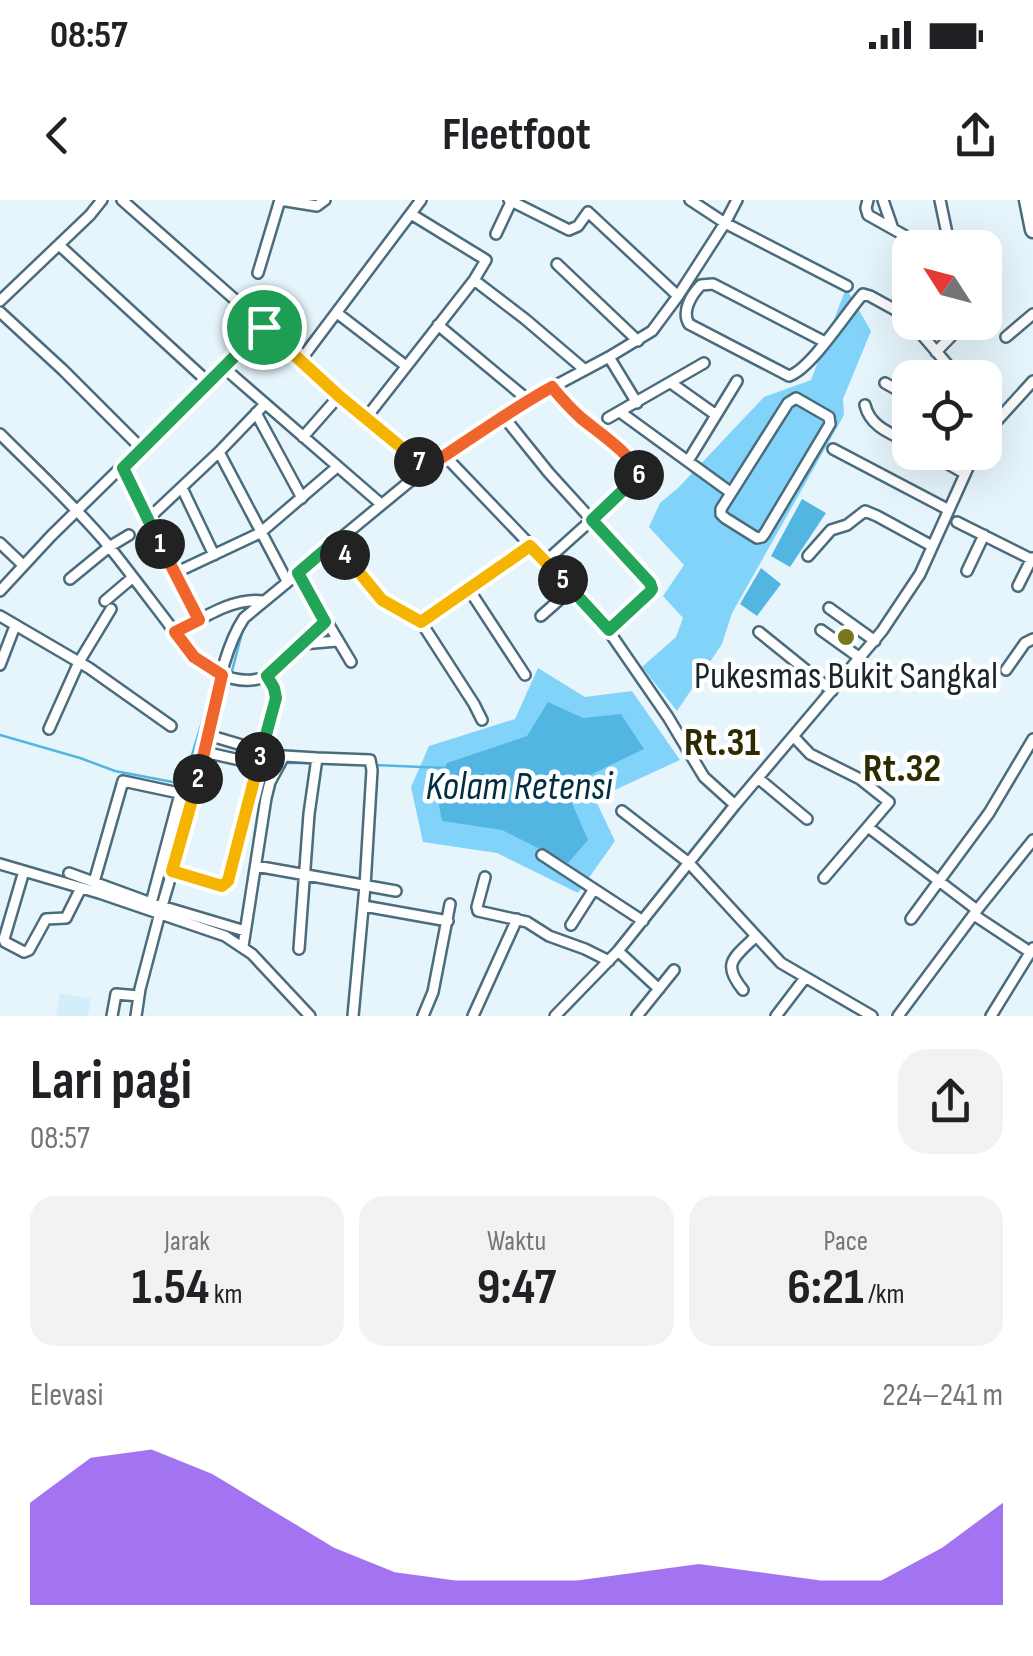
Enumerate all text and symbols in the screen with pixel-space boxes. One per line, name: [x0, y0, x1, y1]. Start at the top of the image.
text: 08:57: [50, 13, 128, 58]
icon: back: [30, 108, 85, 163]
text: Fleetfoot: [442, 108, 591, 163]
icon: share: [948, 108, 1003, 163]
north arrow: [892, 230, 1002, 340]
map controls: [892, 230, 1002, 470]
pin: [222, 285, 307, 370]
icon: arrive: [237, 300, 292, 355]
button: locate: [892, 360, 1002, 470]
pin: 7: [394, 437, 444, 487]
text: 7: [413, 445, 425, 478]
pin: 6: [614, 450, 664, 500]
text: 6: [632, 458, 646, 491]
pin: 1: [135, 519, 185, 569]
text: 1: [155, 527, 165, 560]
pin: 4: [320, 530, 370, 580]
text: 4: [338, 538, 352, 571]
pin: 5: [538, 555, 588, 605]
text: 5: [557, 563, 569, 596]
marker: Pukesmas Bukit Sangkal: [835, 626, 857, 648]
place label: Pukesmas Bukit Sangkal: [694, 654, 998, 699]
district label: Rt.31: [684, 719, 760, 767]
pin: 3: [235, 732, 285, 782]
text: 3: [254, 740, 266, 773]
district label: Rt.32: [863, 745, 941, 793]
pin: 2: [173, 754, 223, 804]
text: 2: [192, 762, 204, 795]
water label: Kolam Retensi: [426, 763, 614, 811]
text: Lari pagi: [30, 1048, 192, 1115]
button: share: [898, 1049, 1003, 1154]
text: 08:57: [30, 1119, 90, 1158]
text: Jarak: [164, 1225, 210, 1258]
text: Waktu: [487, 1225, 546, 1258]
text: Pace: [824, 1225, 868, 1258]
text: 1.54: [132, 1258, 209, 1318]
text: 9:47: [477, 1258, 556, 1318]
text: 6:21: [787, 1258, 864, 1318]
text: km: [209, 1278, 242, 1311]
text: /km: [864, 1278, 904, 1311]
text: Elevasi: [30, 1376, 103, 1415]
text: 224–241 m: [882, 1376, 1003, 1415]

